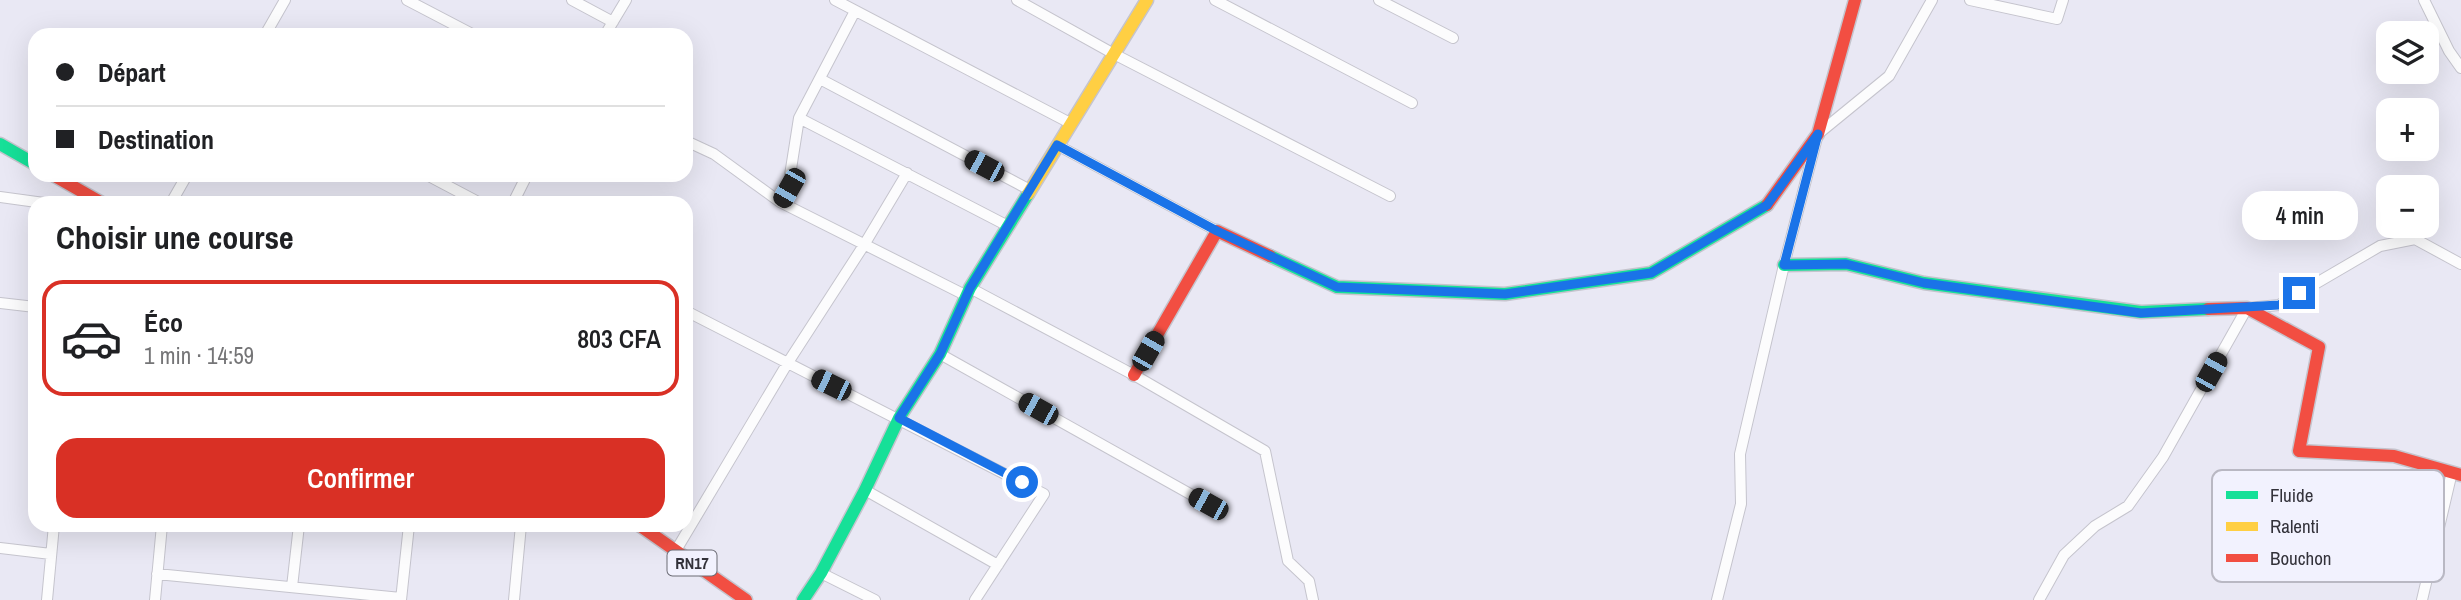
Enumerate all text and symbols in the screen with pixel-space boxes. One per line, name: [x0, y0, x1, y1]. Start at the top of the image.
map controls: [2376, 21, 2439, 238]
button: layers: [2376, 21, 2439, 84]
text: Départ: [98, 55, 166, 90]
button: +: [2376, 98, 2439, 161]
text: Destination: [98, 122, 214, 157]
car: [961, 147, 1008, 185]
car: [770, 165, 809, 211]
button: −: [2376, 175, 2439, 238]
callout: 4 min: [2241, 191, 2357, 240]
text: 4 min: [2276, 200, 2324, 231]
text: Choisir une course: [56, 216, 294, 259]
route end: [2283, 277, 2315, 309]
text: Éco: [144, 305, 183, 340]
icon: car: [60, 307, 123, 370]
text: 803 CFA: [577, 321, 661, 356]
car: [1129, 328, 1168, 374]
text: 1 min · 14:59: [144, 340, 254, 371]
car: [2192, 349, 2231, 395]
car: [808, 366, 855, 404]
car: [1015, 390, 1062, 428]
button: Confirmer: [56, 438, 665, 518]
route start: [1006, 466, 1038, 498]
legend: [2212, 470, 2444, 582]
text: Fluide: [2270, 482, 2313, 508]
car: [1185, 485, 1232, 523]
text: Ralenti: [2270, 513, 2319, 539]
text: Bouchon: [2270, 545, 2332, 571]
road number: RN17: [668, 550, 716, 576]

